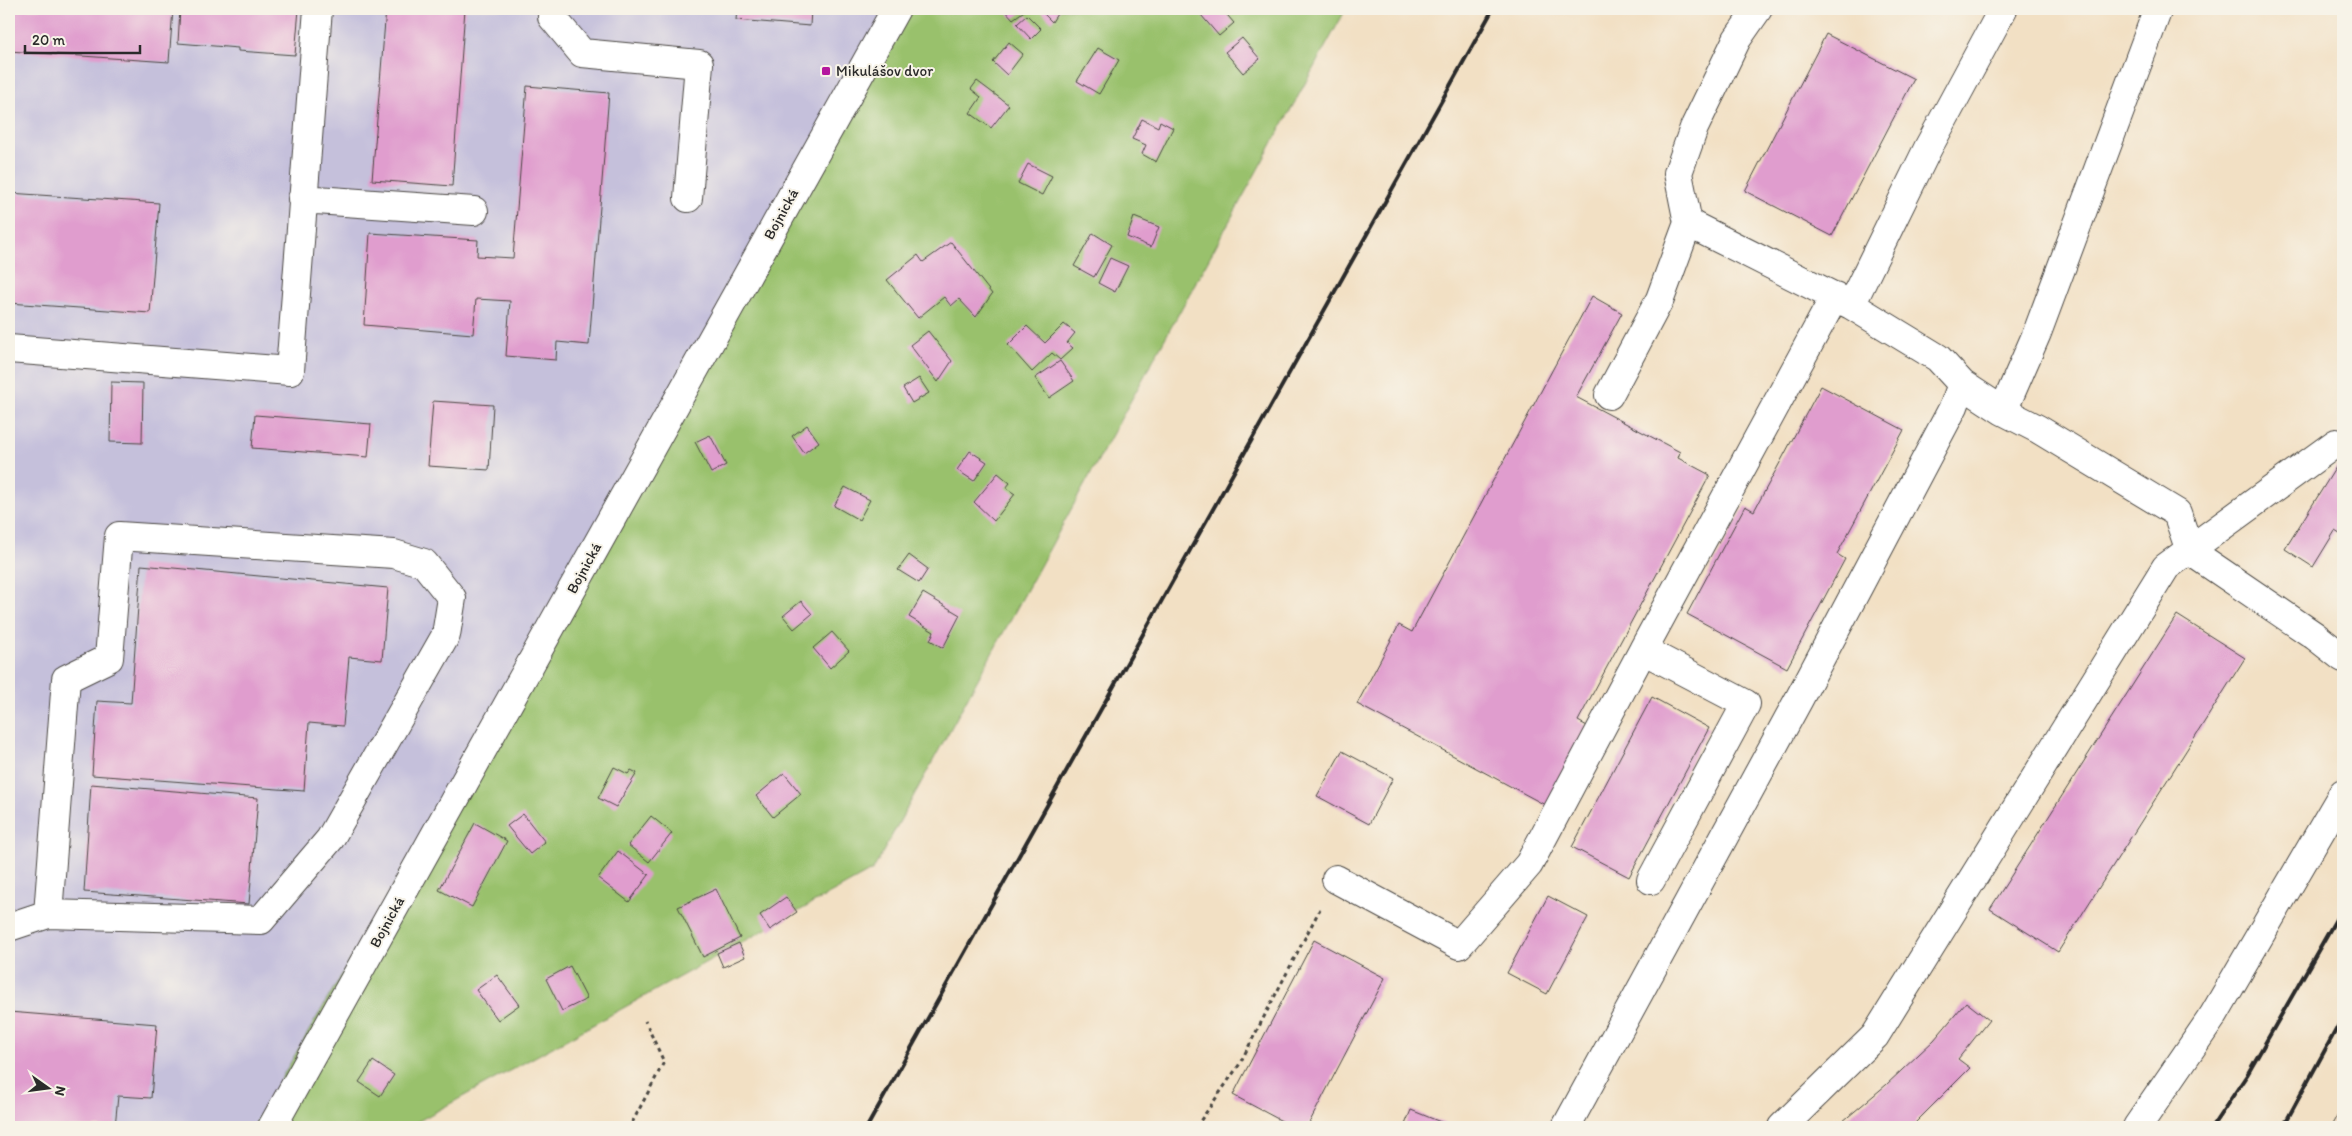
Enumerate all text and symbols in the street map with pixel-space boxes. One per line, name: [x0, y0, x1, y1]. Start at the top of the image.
scale bar: [25, 22, 140, 54]
text: 20 m: [32, 31, 66, 49]
place label: Mikulášov dvor: [836, 62, 933, 80]
marker: Mikulášov dvor: [820, 65, 832, 77]
street label: Bojnická: [760, 185, 802, 243]
street label: Bojnická: [563, 539, 605, 597]
street label: Bojnická: [366, 893, 408, 951]
north arrow: [22, 1064, 72, 1114]
text: N: [51, 1084, 70, 1098]

